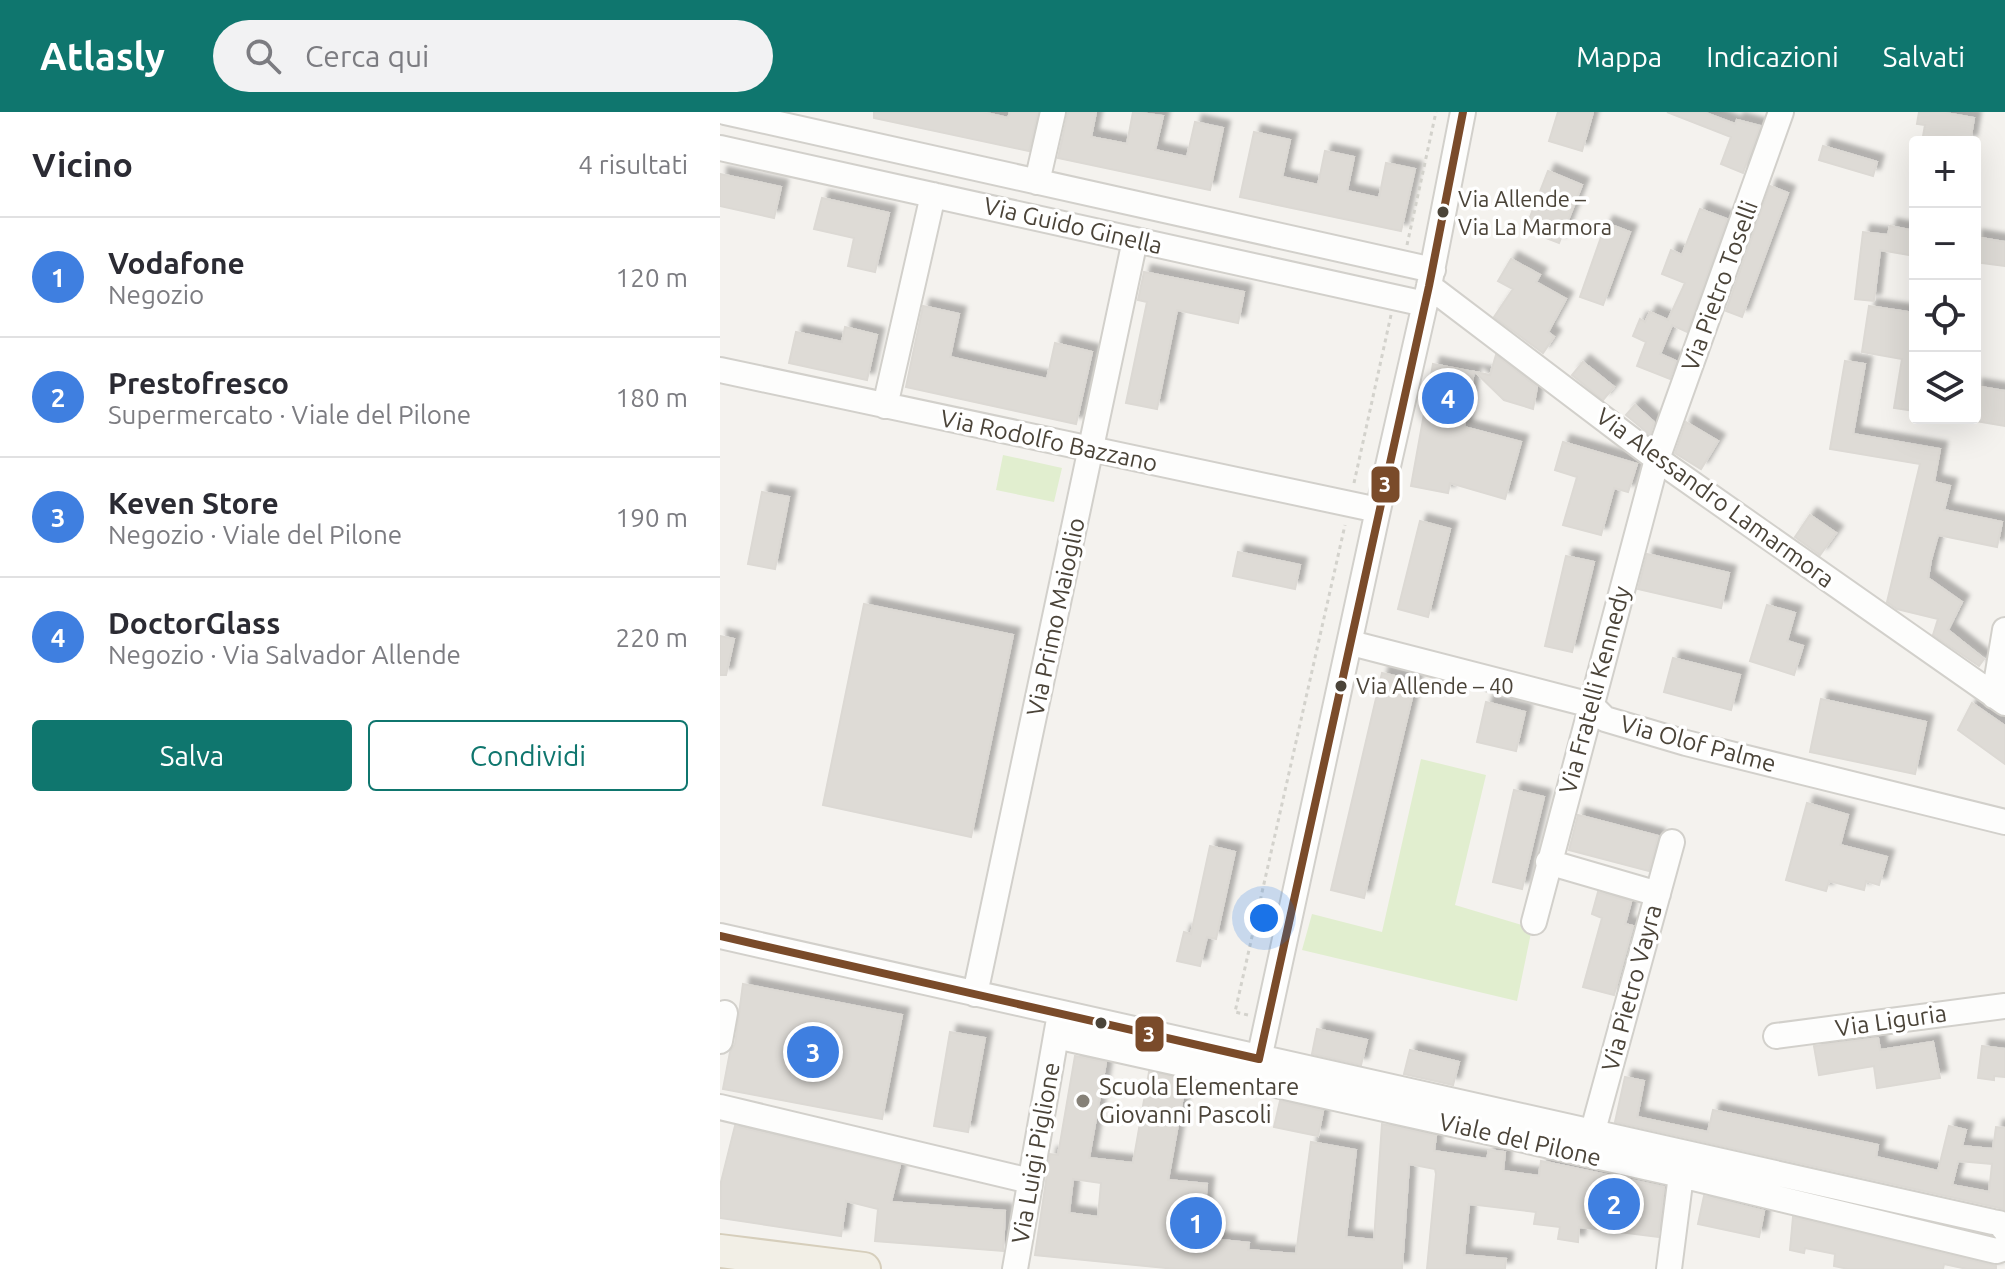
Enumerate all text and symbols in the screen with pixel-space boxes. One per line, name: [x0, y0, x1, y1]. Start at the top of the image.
search box: [213, 20, 773, 92]
icon: search: [241, 34, 285, 78]
text: Atlasly: [40, 35, 165, 77]
text: Cerca qui: [305, 39, 429, 73]
text: Mappa: [1576, 41, 1662, 72]
text: Indicazioni: [1706, 41, 1839, 72]
text: Salvati: [1883, 41, 1965, 72]
map controls: [1909, 136, 1981, 424]
button: +: [1909, 136, 1981, 208]
text: Vicino: [32, 145, 133, 183]
text: 4 risultati: [578, 150, 688, 179]
place label: Via Allende – Via La Marmora: [1458, 186, 1612, 239]
street label: Via Guido Ginella: [981, 192, 1165, 259]
street label: Via Pietro Toselli: [1676, 197, 1763, 375]
marker: Via Allende – Via La Marmora: [1435, 204, 1451, 220]
button: −: [1909, 208, 1981, 280]
text: Vodafone: [108, 246, 245, 280]
text: 1: [51, 263, 65, 292]
text: 120 m: [616, 263, 688, 292]
text: Negozio: [108, 280, 204, 309]
button: locate: [1909, 280, 1981, 352]
button: layers: [1909, 352, 1981, 424]
text: Prestofresco: [108, 366, 289, 400]
pin: 4: [1422, 368, 1474, 428]
text: 2: [51, 383, 65, 412]
text: 180 m: [616, 383, 688, 412]
text: Supermercato · Viale del Pilone: [108, 400, 471, 429]
street label: Via Alessandro Lamarmora: [1591, 402, 1839, 593]
street label: Via Rodolfo Bazzano: [938, 404, 1160, 477]
line badge: 3: [1370, 465, 1401, 504]
text: 3: [1379, 471, 1391, 496]
text: Keven Store: [108, 486, 279, 520]
text: 3: [51, 503, 65, 532]
text: 190 m: [616, 503, 688, 532]
street label: Via Primo Maioglio: [1021, 515, 1090, 719]
text: Negozio · Viale del Pilone: [108, 520, 402, 549]
street label: Via Fratelli Kennedy: [1554, 583, 1635, 797]
text: DoctorGlass: [108, 606, 280, 640]
text: 4: [51, 623, 65, 652]
text: 220 m: [616, 623, 688, 652]
text: Negozio · Via Salvador Allende: [108, 640, 461, 669]
place label: Via Allende – 40: [1356, 673, 1514, 698]
marker: Via Allende – 40: [1333, 678, 1349, 694]
street label: Via Olof Palme: [1617, 710, 1779, 777]
button: Salva: [32, 720, 352, 791]
button: Condividi: [368, 720, 688, 791]
your location: [1244, 898, 1284, 938]
street label: Via Pietro Vayra: [1596, 902, 1667, 1074]
street label: Via Liguria: [1833, 999, 1949, 1042]
unlabelled marker: [1093, 1015, 1109, 1031]
line badge: 3: [1134, 1015, 1165, 1053]
text: 3: [1143, 1021, 1155, 1046]
pin: 3: [787, 1022, 839, 1082]
street label: Via Luigi Piglione: [1006, 1060, 1065, 1246]
place label: Scuola Elementare Giovanni Pascoli: [1099, 1073, 1299, 1128]
marker: Scuola Elementare Giovanni Pascoli: [1074, 1092, 1092, 1110]
street label: Viale del Pilone: [1436, 1108, 1604, 1171]
pin: 2: [1588, 1174, 1640, 1234]
pin: 1: [1170, 1193, 1222, 1253]

